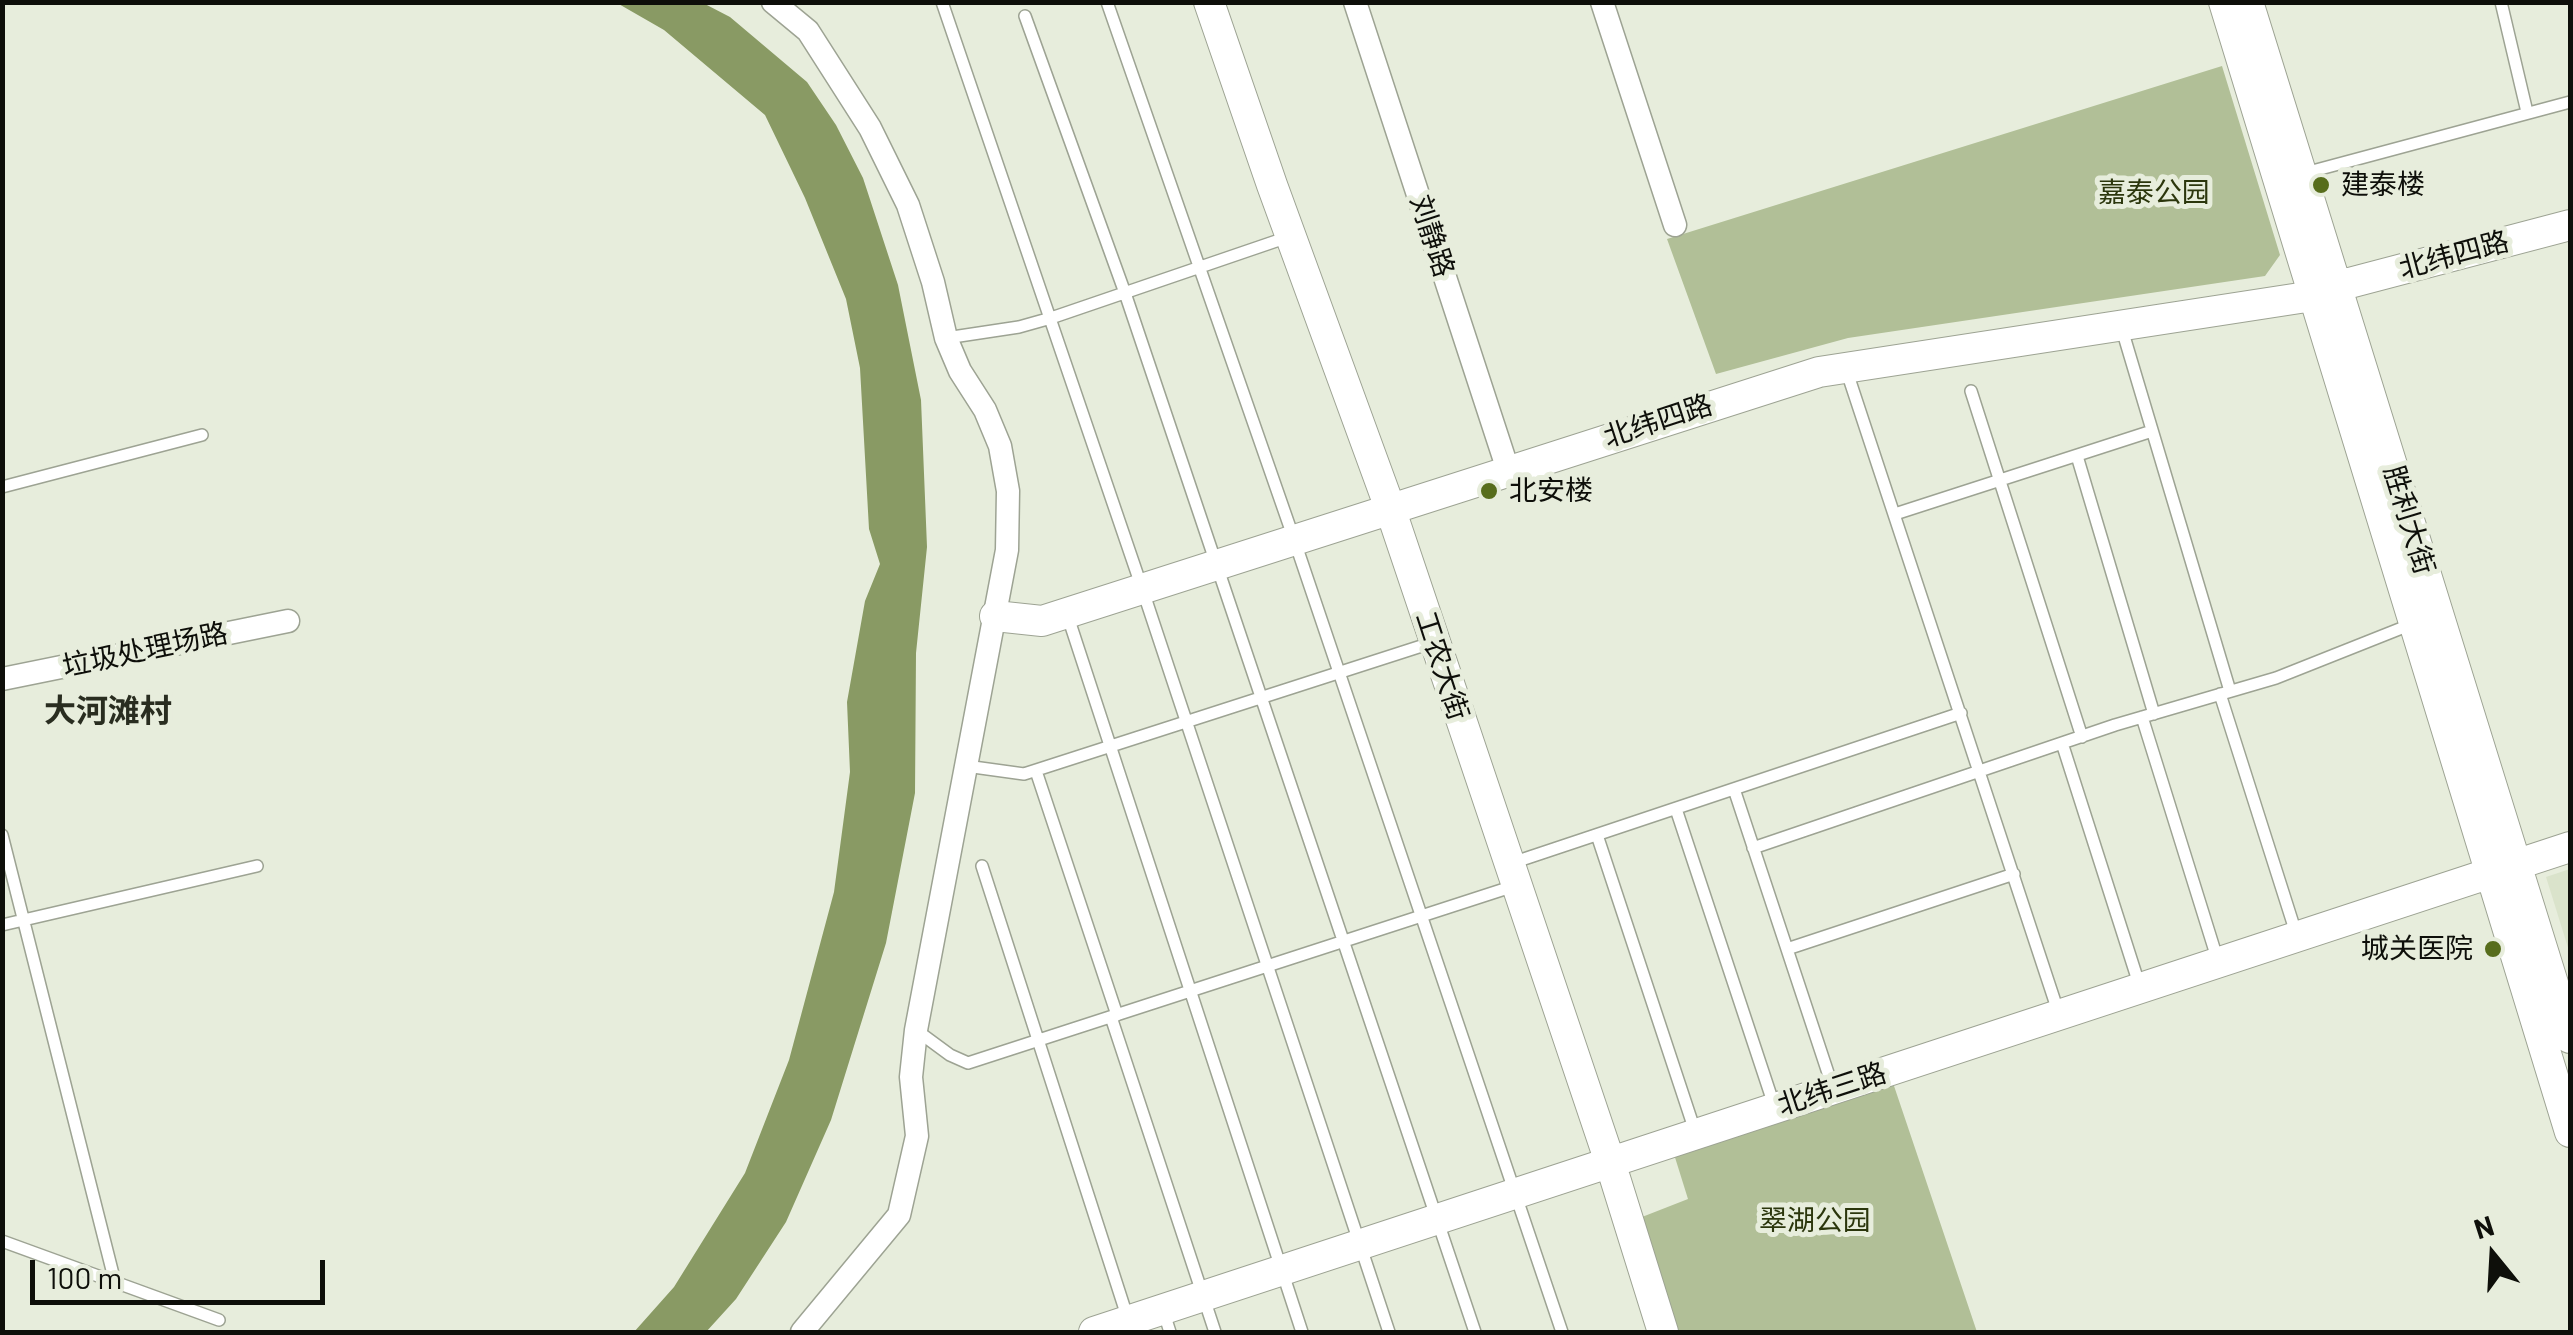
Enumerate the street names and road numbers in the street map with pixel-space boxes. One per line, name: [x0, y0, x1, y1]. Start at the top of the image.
street label: 刘静路: [1403, 191, 1461, 281]
street label: 北纬四路: [2396, 224, 2512, 286]
street label: 北纬四路: [1600, 388, 1716, 454]
street label: 胜利大街: [2377, 462, 2441, 578]
street label: 工农大街: [1409, 608, 1475, 724]
street label: 垃圾处理场路: [59, 616, 231, 684]
street label: 北纬三路: [1774, 1056, 1890, 1122]

